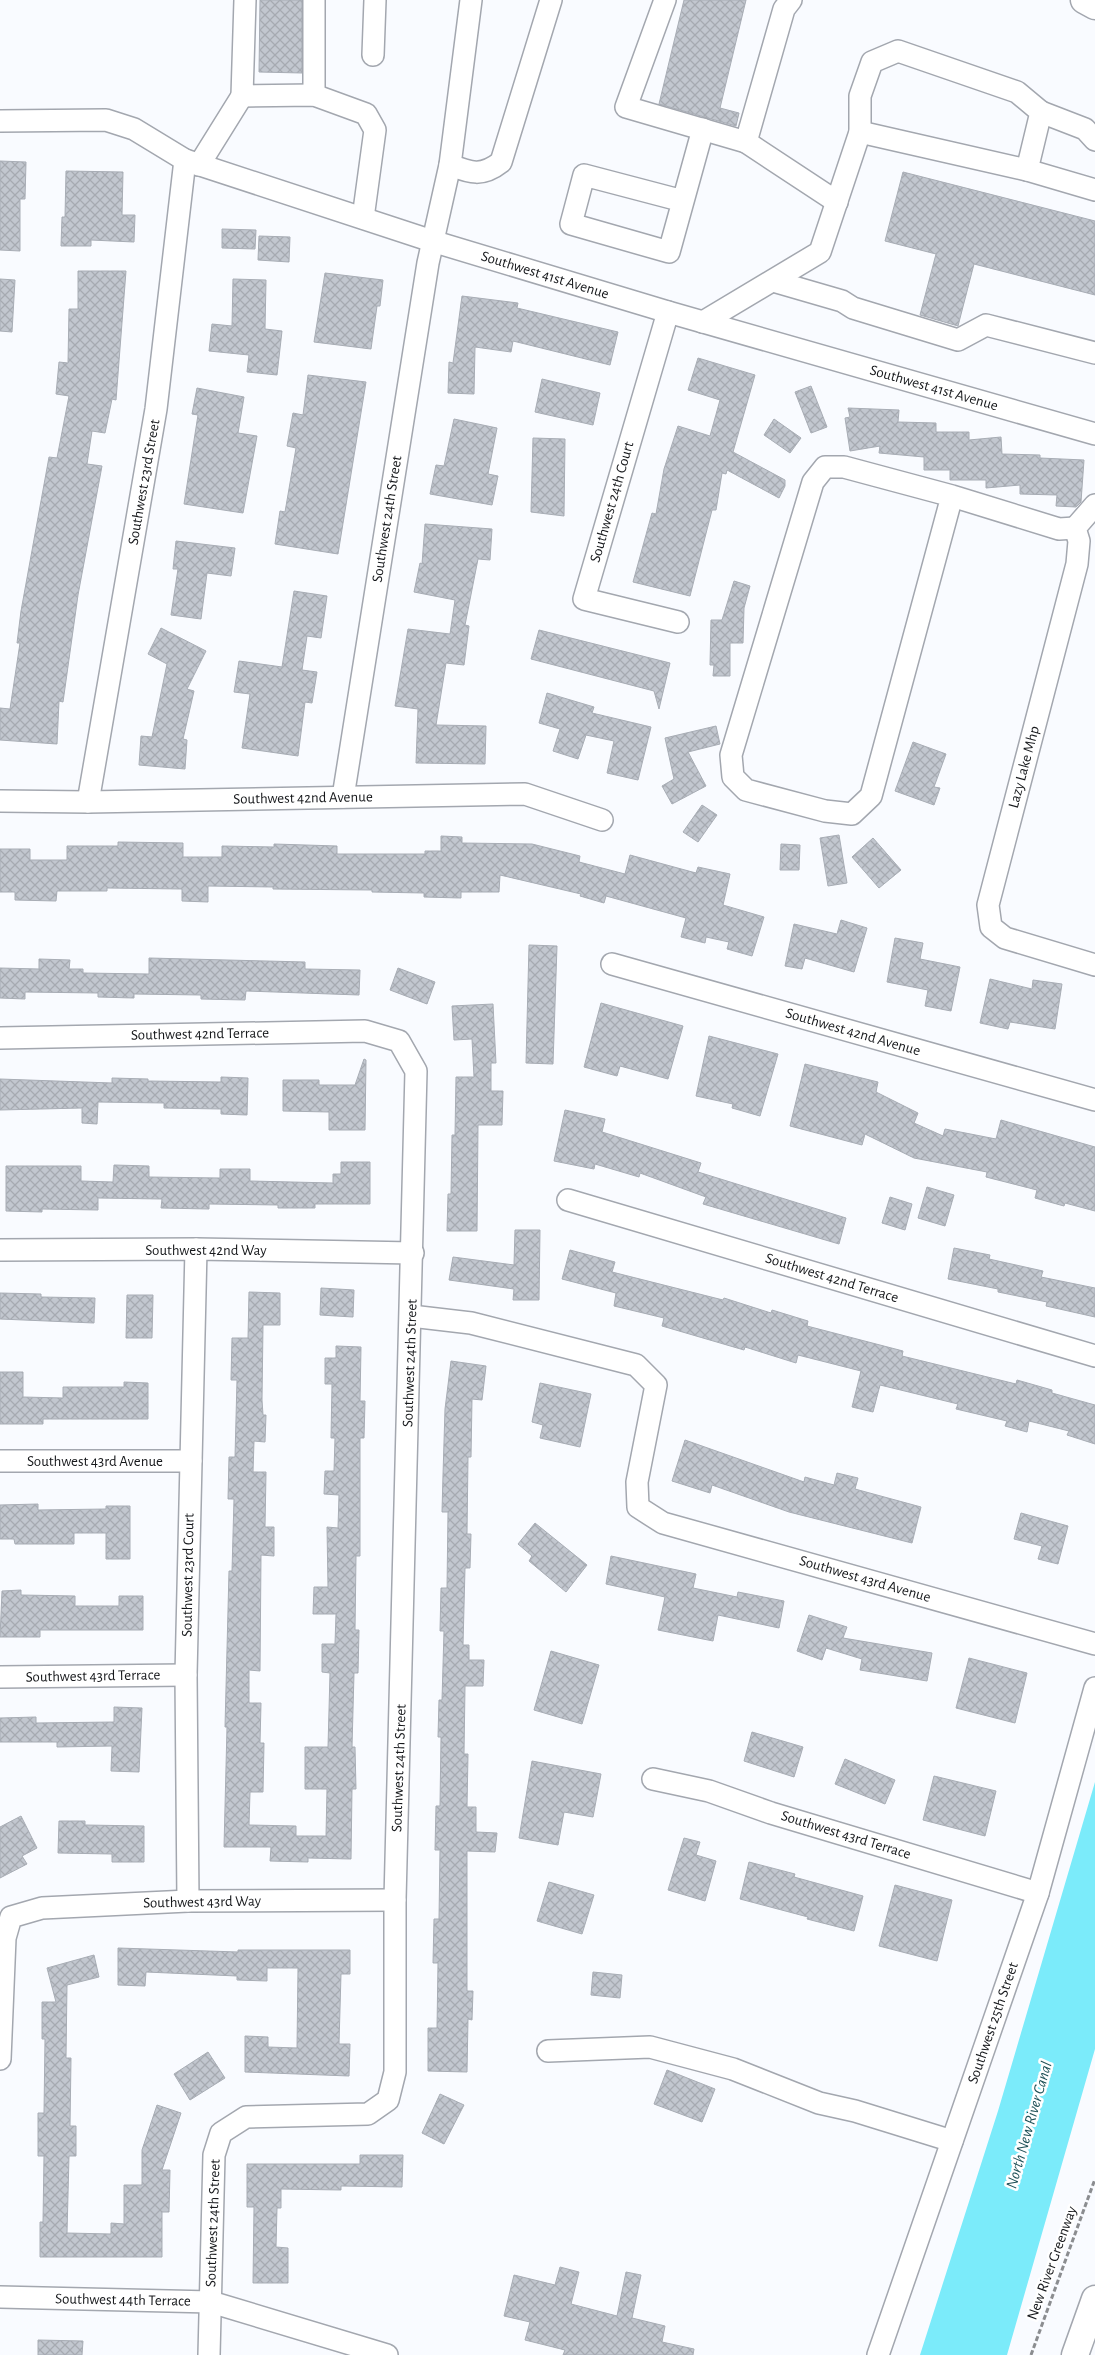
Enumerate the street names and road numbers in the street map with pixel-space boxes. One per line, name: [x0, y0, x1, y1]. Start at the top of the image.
street label: Southwest 41st Avenue: [479, 248, 611, 302]
street label: Southwest 41st Avenue: [868, 363, 1000, 414]
street label: Southwest 23rd Street: [126, 418, 162, 546]
street label: Southwest 24th Court: [588, 440, 636, 564]
street label: Southwest 24th Street: [370, 454, 404, 583]
street label: Lazy Lake Mhp: [1006, 724, 1042, 810]
street label: Southwest 42nd Avenue: [233, 789, 373, 807]
street label: Southwest 42nd Avenue: [784, 1006, 922, 1058]
street label: Southwest 42nd Terrace: [131, 1025, 269, 1043]
street label: Southwest 42nd Way: [145, 1243, 267, 1258]
street label: Southwest 42nd Terrace: [764, 1251, 900, 1305]
street label: Southwest 24th Street: [400, 1299, 420, 1427]
street label: Southwest 43rd Avenue: [27, 1454, 163, 1469]
street label: Southwest 23rd Court: [179, 1513, 197, 1637]
street label: Southwest 43rd Avenue: [798, 1553, 932, 1605]
street label: Southwest 43rd Terrace: [26, 1667, 161, 1685]
street label: Southwest 24th Street: [389, 1704, 409, 1832]
street label: Southwest 43rd Terrace: [779, 1808, 913, 1862]
street label: Southwest 43rd Way: [143, 1893, 262, 1911]
street label: Southwest 25th Street: [965, 1960, 1021, 2086]
street label: Southwest 24th Street: [203, 2159, 223, 2287]
street label: New River Greenway: [1025, 2204, 1080, 2322]
street label: Southwest 44th Terrace: [55, 2291, 191, 2309]

